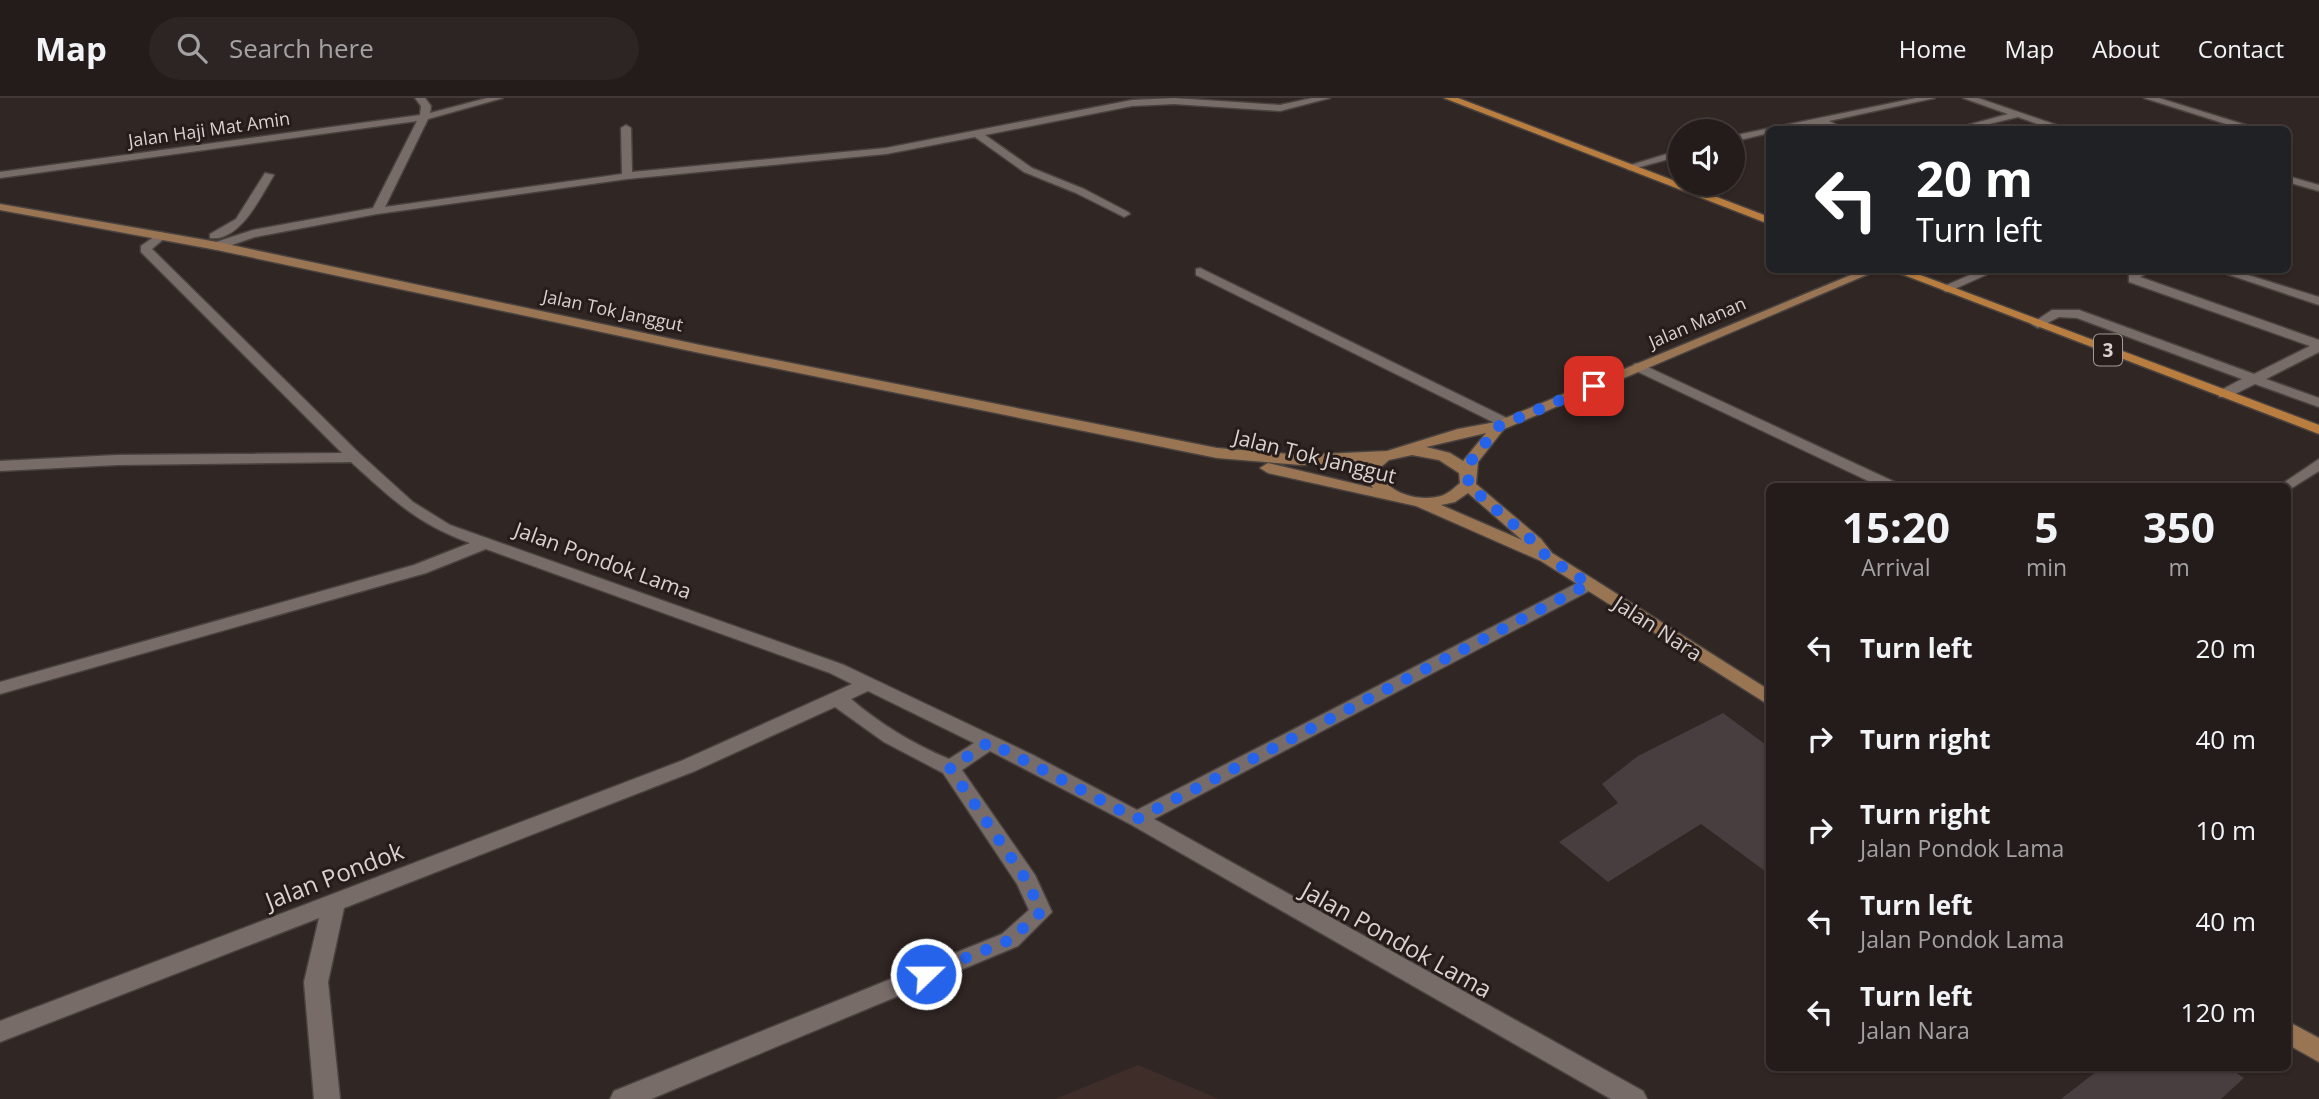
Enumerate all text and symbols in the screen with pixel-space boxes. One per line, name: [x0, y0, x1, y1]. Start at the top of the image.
search box: [149, 17, 639, 80]
text: Map: [35, 26, 107, 71]
icon: search: [173, 29, 211, 67]
text: Search here: [229, 30, 374, 66]
text: Home: [1899, 32, 1967, 65]
text: Map: [2005, 32, 2054, 65]
text: About: [2092, 32, 2160, 65]
text: Contact: [2198, 32, 2284, 65]
street label: Jalan Haji Mat Amin: [125, 106, 291, 153]
map controls: [1668, 119, 1745, 196]
button: sound: [1668, 119, 1745, 196]
text: 20 m: [1916, 145, 2033, 211]
icon: left: [1801, 154, 1892, 245]
text: Turn left: [1916, 208, 2042, 251]
street label: Jalan Tok Janggut: [539, 283, 685, 337]
street label: Jalan Manan: [1643, 291, 1749, 354]
road number: 3: [2094, 334, 2122, 366]
pin: [1564, 356, 1624, 416]
icon: arrive: [1575, 367, 1613, 405]
street label: Jalan Tok Janggut: [1229, 422, 1399, 490]
text: 15:20: [1842, 498, 1950, 555]
text: 5: [2034, 498, 2059, 555]
text: 350: [2143, 498, 2215, 555]
street label: Jalan Pondok Lama: [509, 514, 695, 605]
text: Arrival: [1861, 551, 1931, 583]
text: min: [2026, 551, 2067, 583]
text: m: [2168, 551, 2190, 583]
street label: Jalan Nara: [1607, 588, 1708, 667]
icon: left: [1801, 629, 1839, 667]
text: Turn left: [1860, 630, 1972, 666]
text: 20 m: [2195, 630, 2256, 666]
icon: right: [1801, 720, 1839, 758]
text: Turn right: [1860, 721, 1991, 757]
text: 40 m: [2195, 721, 2256, 757]
text: Turn right: [1860, 796, 1991, 832]
icon: right: [1801, 811, 1839, 849]
text: 10 m: [2195, 812, 2256, 848]
text: Jalan Pondok Lama: [1860, 832, 2064, 864]
street label: Jalan Pondok: [258, 833, 408, 917]
street label: Jalan Pondok Lama: [1294, 872, 1498, 1005]
text: Turn left: [1860, 887, 1972, 923]
icon: left: [1801, 902, 1839, 940]
text: 40 m: [2195, 903, 2256, 939]
text: Jalan Pondok Lama: [1860, 923, 2064, 955]
position arrow: [889, 937, 963, 1011]
text: Turn left: [1860, 978, 1972, 1014]
icon: left: [1801, 993, 1839, 1031]
text: 120 m: [2181, 994, 2256, 1030]
text: Jalan Nara: [1860, 1014, 1970, 1046]

